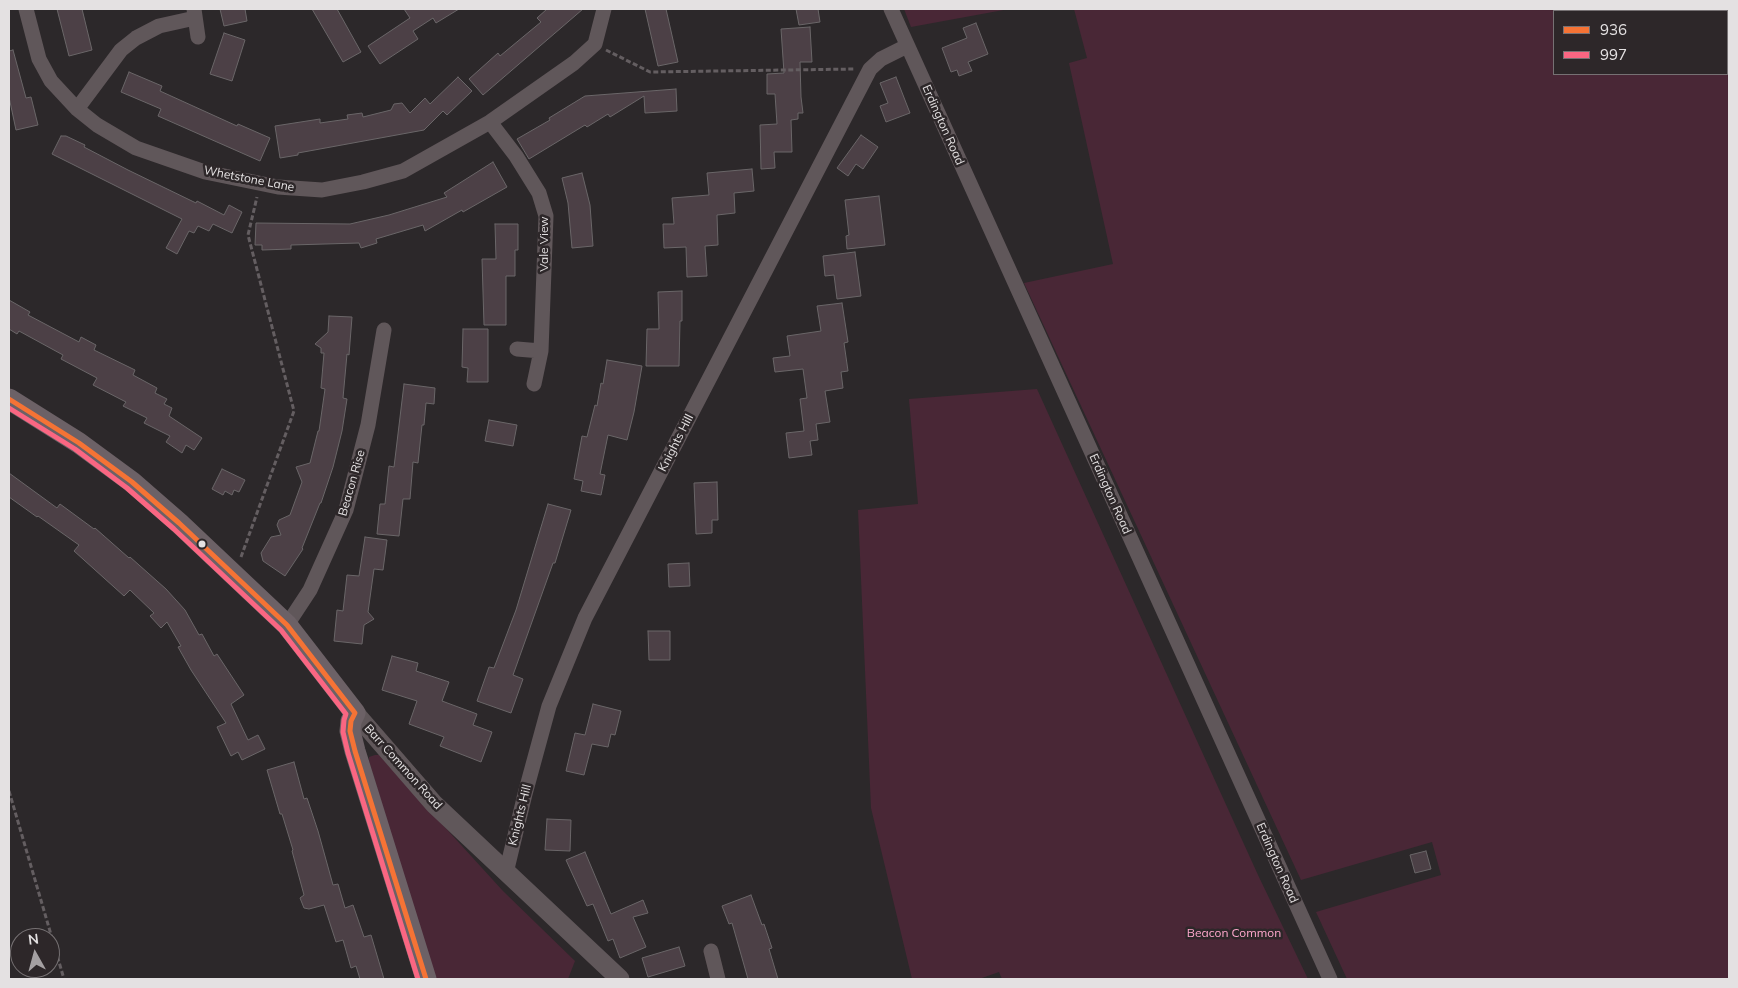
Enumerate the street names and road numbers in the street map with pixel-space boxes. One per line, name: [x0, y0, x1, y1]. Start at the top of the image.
street label: Erdington Road: [919, 83, 967, 167]
street label: Whetstone Lane: [202, 163, 296, 195]
street label: Vale View: [537, 216, 551, 272]
street label: Knights Hill: [655, 412, 697, 474]
street label: Beacon Rise: [336, 448, 368, 518]
street label: Erdington Road: [1086, 452, 1134, 536]
street label: Barr Common Road: [361, 722, 445, 812]
street label: Knights Hill: [505, 783, 535, 847]
street label: Erdington Road: [1253, 821, 1301, 905]

